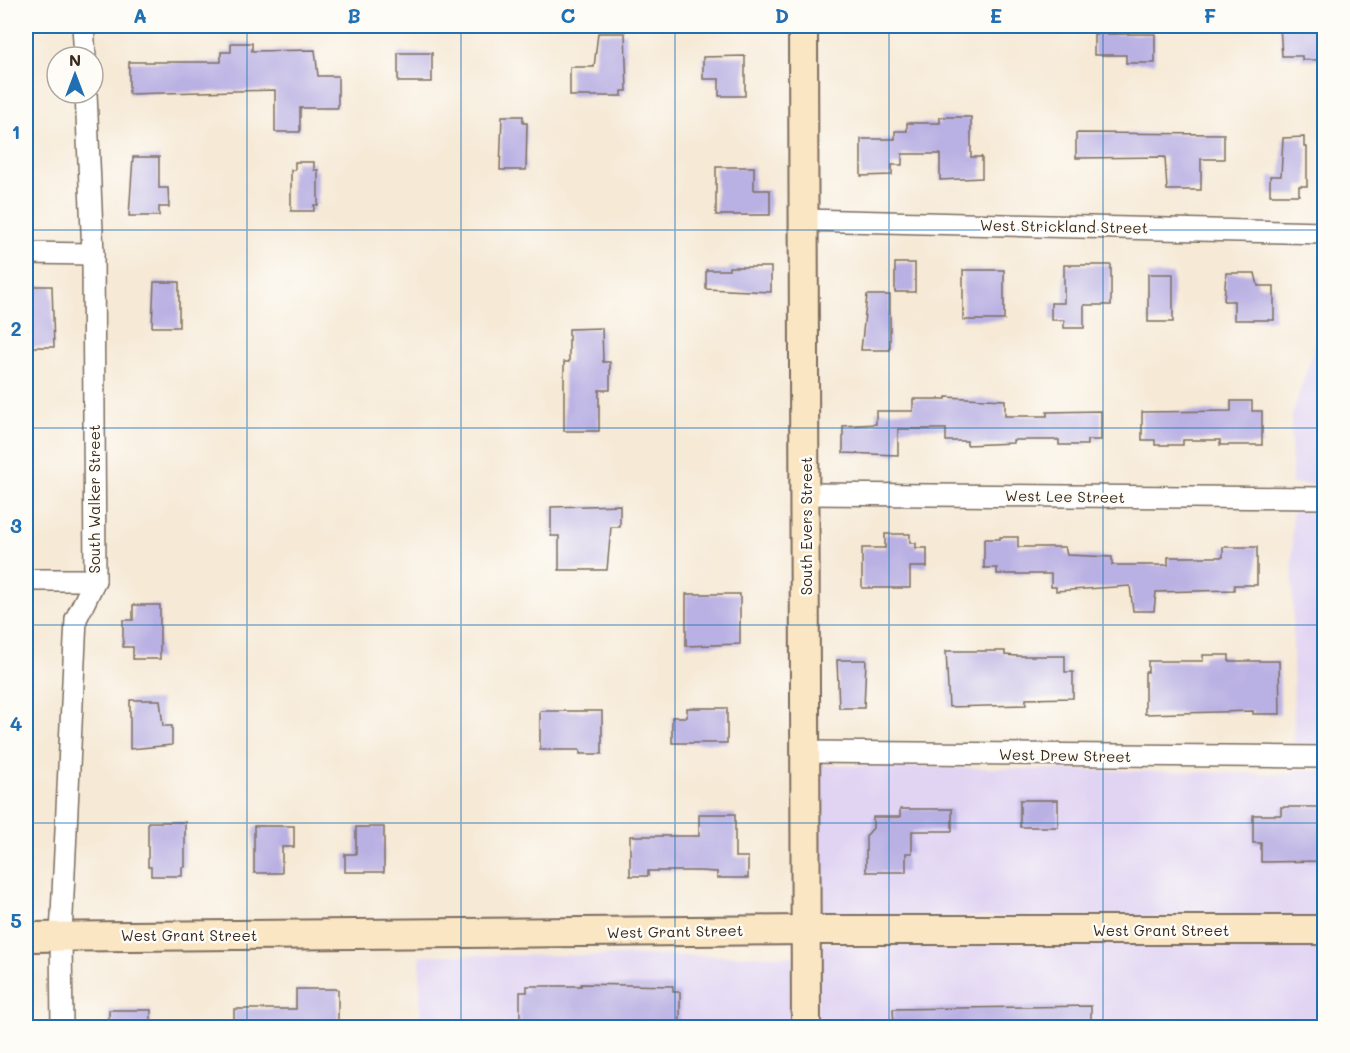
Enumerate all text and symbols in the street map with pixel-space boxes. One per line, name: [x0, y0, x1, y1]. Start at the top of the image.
text: A: [133, 2, 147, 28]
text: B: [347, 2, 361, 28]
text: C: [561, 2, 576, 28]
text: D: [775, 2, 789, 28]
text: E: [990, 2, 1002, 28]
text: F: [1204, 2, 1217, 28]
north arrow: [45, 45, 105, 105]
text: N: [69, 49, 81, 70]
text: 1: [12, 118, 20, 144]
street label: West Strickland Street: [980, 215, 1148, 237]
text: 2: [10, 315, 22, 341]
street label: South Walker Street: [84, 424, 104, 574]
street label: South Evers Street: [796, 457, 816, 595]
street label: West Lee Street: [1005, 485, 1125, 507]
text: 3: [10, 512, 22, 538]
text: 4: [10, 710, 23, 736]
street label: West Drew Street: [999, 744, 1131, 766]
text: 5: [10, 907, 22, 933]
street label: West Grant Street: [607, 920, 743, 942]
street label: West Grant Street: [1093, 920, 1229, 940]
street label: West Grant Street: [121, 925, 257, 945]

